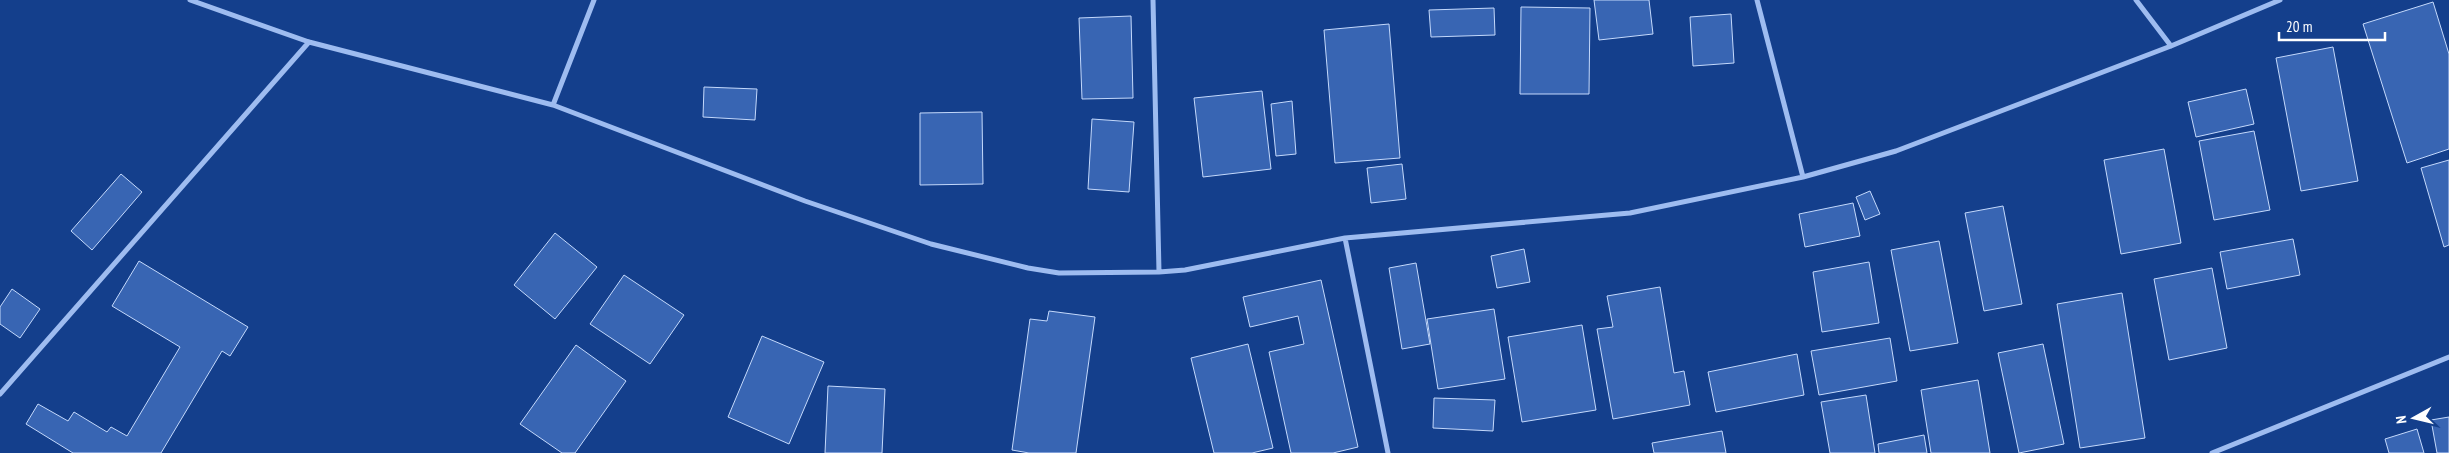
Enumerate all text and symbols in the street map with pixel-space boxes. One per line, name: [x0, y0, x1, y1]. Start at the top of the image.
scale bar: [2279, 10, 2385, 42]
text: 20 m: [2286, 17, 2312, 36]
north arrow: [2389, 393, 2439, 443]
text: N: [2392, 415, 2411, 425]

